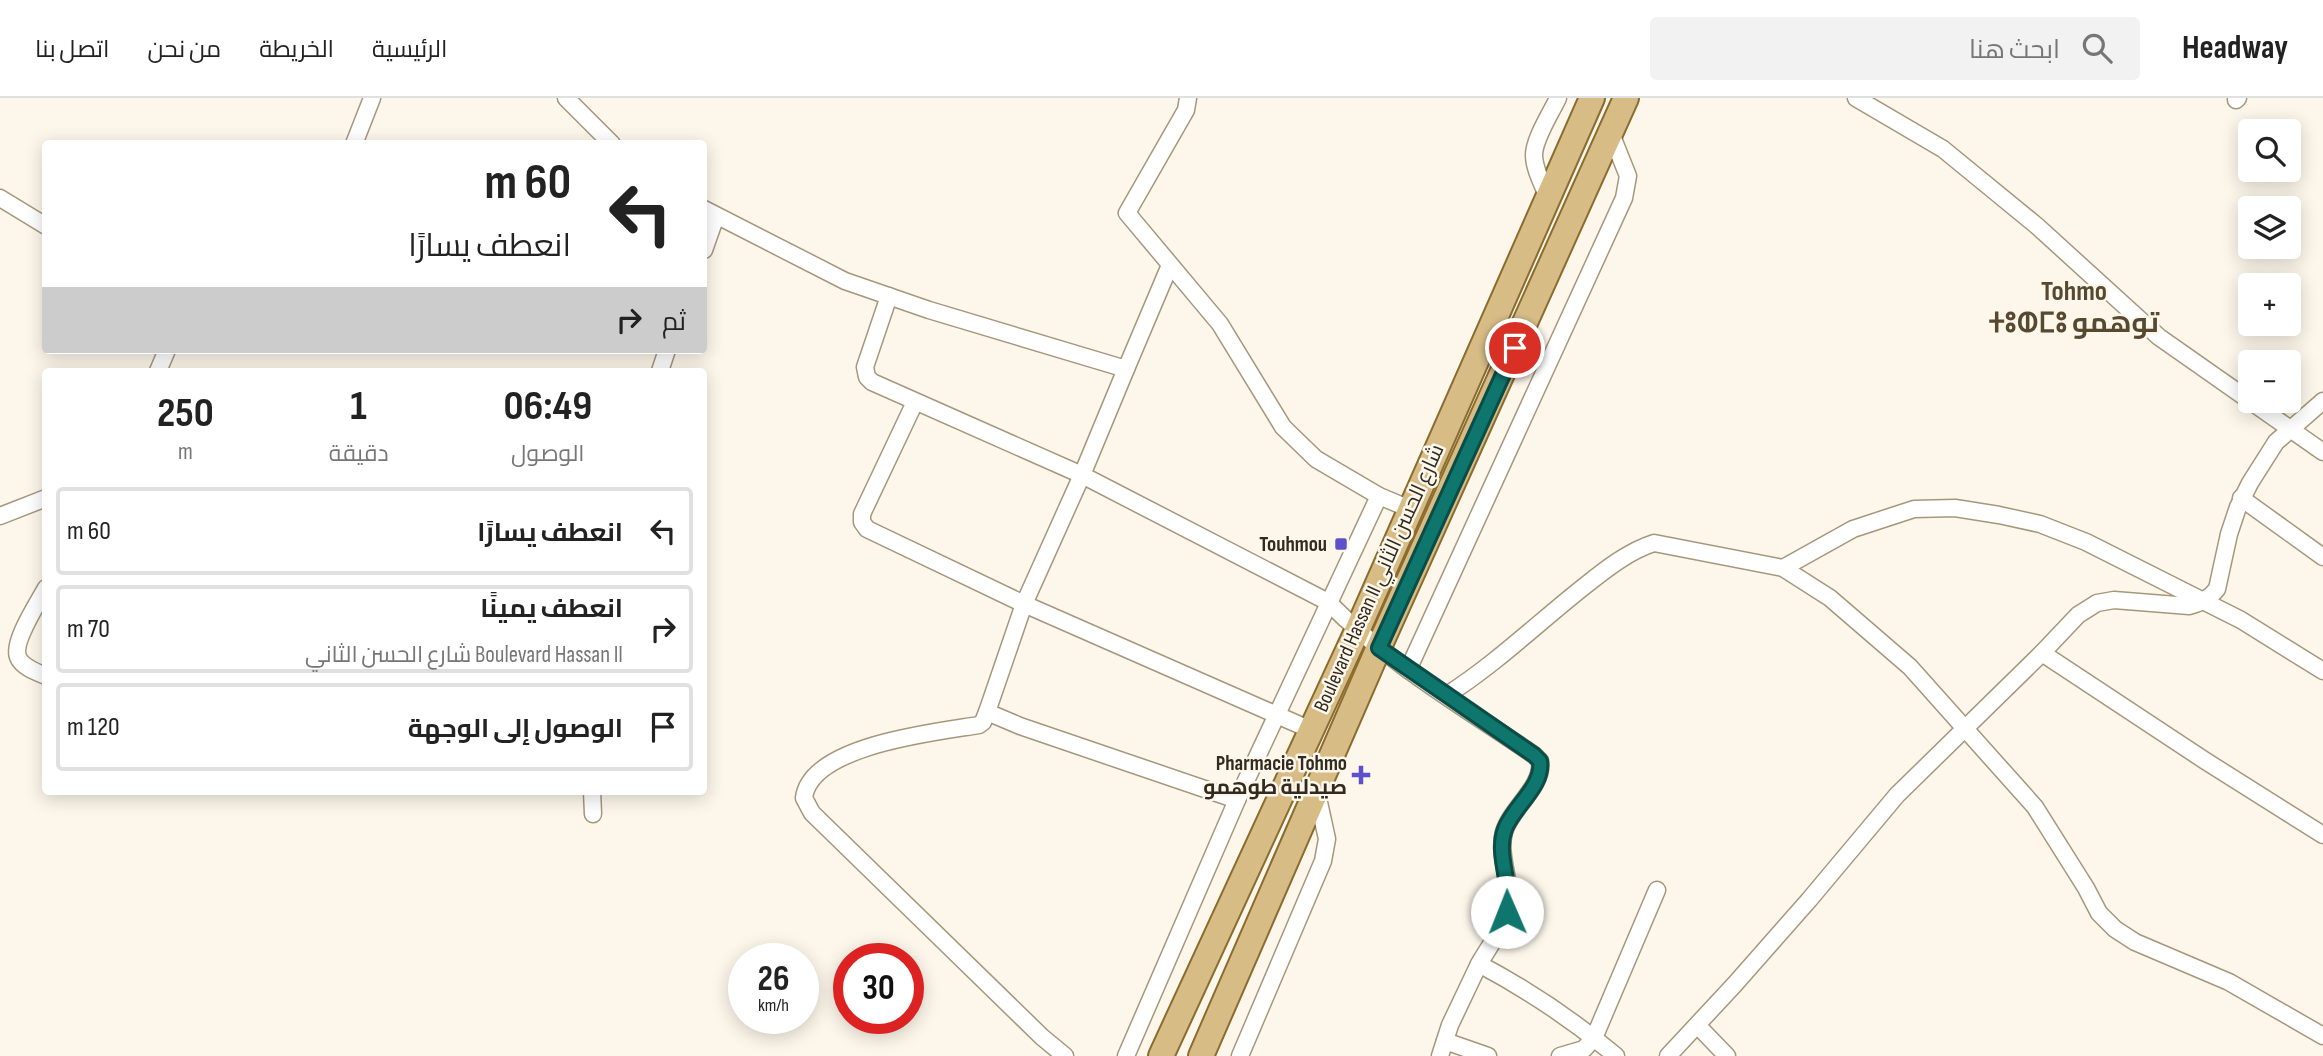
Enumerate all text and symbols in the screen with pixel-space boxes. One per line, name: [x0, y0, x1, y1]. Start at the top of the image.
search box: [1650, 17, 2140, 80]
text: Headway: [2182, 28, 2288, 68]
icon: search: [2078, 29, 2116, 67]
text: اتصل بنا: [35, 35, 109, 64]
text: من نحن: [147, 35, 221, 64]
text: الخريطة: [259, 35, 334, 64]
text: الرئيسية: [372, 35, 447, 64]
text: ابحث هنا: [1969, 35, 2060, 66]
map controls: [2238, 119, 2301, 413]
button: search: [2238, 119, 2301, 182]
text: 60 m: [484, 154, 571, 213]
icon: left: [595, 168, 686, 259]
button: layers: [2238, 196, 2301, 259]
text: انعطف يسارًا: [408, 227, 571, 266]
button: +: [2238, 273, 2301, 336]
district label: Tohmo ⵜⵓⵀⵎⵓ توهمو: [1989, 275, 2160, 340]
icon: right: [610, 301, 648, 339]
text: ثم: [662, 307, 686, 338]
pin: [1485, 318, 1545, 378]
icon: arrive: [1496, 329, 1534, 367]
button: −: [2238, 350, 2301, 413]
text: 1: [350, 381, 367, 432]
text: 06:49: [503, 381, 592, 432]
text: 250: [157, 388, 214, 439]
text: m: [178, 438, 193, 466]
text: دقيقة: [329, 440, 389, 468]
text: الوصول: [511, 440, 584, 468]
street label: Boulevard Hassan II شارع الحسن الثاني: [1309, 440, 1452, 717]
icon: left: [644, 512, 682, 550]
text: 60 m: [67, 516, 111, 547]
text: انعطف يسارًا: [477, 518, 623, 549]
place label: Touhmou: [1259, 532, 1327, 557]
marker: Touhmou: [1333, 536, 1349, 552]
text: انعطف يمينًا: [480, 594, 623, 625]
icon: right: [644, 610, 682, 648]
text: 70 m: [67, 614, 110, 645]
text: Boulevard Hassan II شارع الحسن الثاني: [305, 641, 623, 669]
icon: arrive: [644, 708, 682, 746]
text: 120 m: [67, 712, 120, 743]
text: الوصول إلى الوجهة: [408, 714, 623, 745]
place label: Pharmacie Tohmo صيدلية طوهمو: [1203, 751, 1347, 800]
marker: Pharmacie Tohmo صيدلية طوهمو: [1353, 767, 1369, 783]
position arrow: [1470, 875, 1544, 949]
speed limit sign: 30: [833, 943, 924, 1034]
text: 26: [758, 958, 789, 1001]
text: km/h: [758, 995, 789, 1016]

